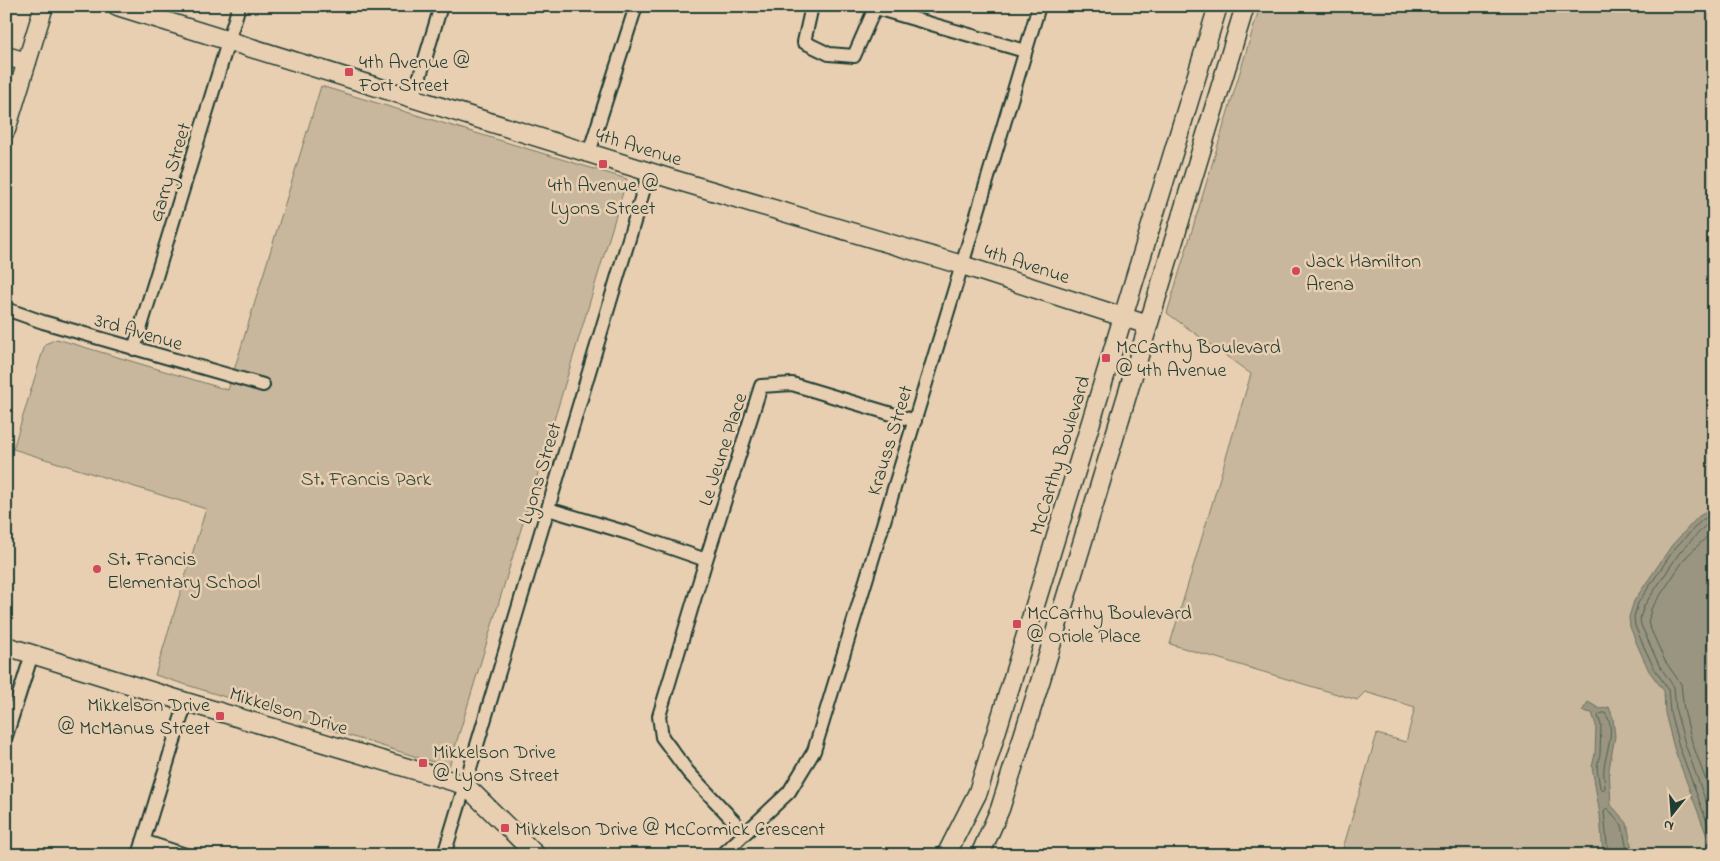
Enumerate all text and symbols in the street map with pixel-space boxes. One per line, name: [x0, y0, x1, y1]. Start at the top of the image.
place label: 4th Avenue @ Fort Street: [358, 49, 470, 101]
marker: 4th Avenue @ Fort Street: [343, 66, 355, 78]
street label: Garry Street: [143, 119, 200, 226]
street label: 4th Avenue: [591, 121, 685, 175]
marker: 4th Avenue @ Lyons Street: [597, 158, 609, 170]
place label: 4th Avenue @ Lyons Street: [548, 172, 658, 224]
street label: 4th Avenue: [979, 238, 1073, 293]
place label: Jack Hamilton Arena: [1306, 248, 1421, 300]
marker: Jack Hamilton Arena: [1290, 265, 1302, 277]
street label: 3rd Avenue: [91, 307, 186, 360]
place label: McCarthy Boulevard @ 4th Avenue: [1116, 334, 1281, 386]
marker: McCarthy Boulevard @ 4th Avenue: [1100, 352, 1112, 364]
street label: McCarthy Boulevard: [1023, 373, 1099, 539]
street label: Krauss Street: [861, 382, 922, 499]
street label: Le Jeune Place: [692, 389, 756, 510]
street label: Lyons Street: [512, 419, 571, 528]
park label: St. Francis Park: [301, 466, 432, 495]
place label: St. Francis Elementary School: [107, 546, 260, 598]
marker: St. Francis Elementary School: [91, 563, 103, 575]
place label: McCarthy Boulevard @ Oriole Place: [1027, 600, 1192, 652]
marker: McCarthy Boulevard @ Oriole Place: [1011, 618, 1023, 630]
street label: Mikkelson Drive: [225, 681, 351, 744]
place label: Mikkelson Drive @ McManus Street: [58, 692, 210, 744]
marker: Mikkelson Drive @ McManus Street: [214, 710, 226, 722]
place label: Mikkelson Drive @ Lyons Street: [433, 739, 560, 791]
marker: Mikkelson Drive @ Lyons Street: [417, 757, 429, 769]
north arrow: [1648, 788, 1698, 838]
text: N: [1661, 814, 1676, 836]
place label: Mikkelson Drive @ McCormick Crescent: [515, 816, 825, 845]
marker: Mikkelson Drive @ McCormick Crescent: [499, 822, 511, 834]

